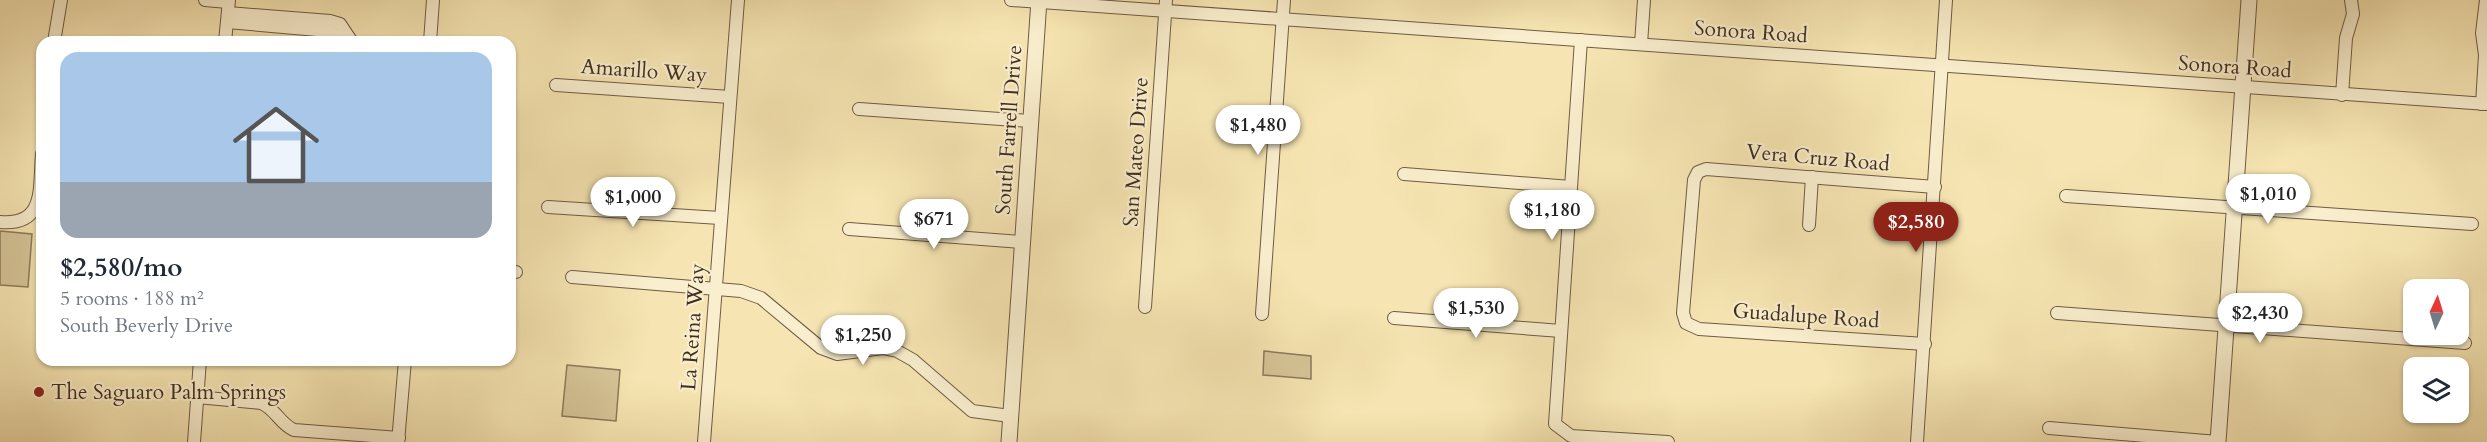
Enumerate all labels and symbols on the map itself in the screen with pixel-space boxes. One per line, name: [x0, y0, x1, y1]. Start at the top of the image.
street label: Sonora Road: [1693, 14, 1809, 50]
street label: South Farrell Drive: [989, 44, 1029, 216]
street label: Sonora Road: [2177, 49, 2293, 85]
street label: Amarillo Way: [580, 52, 708, 90]
street label: San Mateo Drive: [1116, 76, 1156, 228]
pin: $1,480: [1209, 105, 1307, 156]
street label: Vera Cruz Road: [1745, 137, 1891, 179]
pin: $1,010: [2219, 174, 2317, 225]
pin: $1,000: [584, 177, 682, 228]
pin: $1,180: [1503, 190, 1601, 241]
pin: $671: [898, 199, 970, 250]
pin: $2,580: [1867, 202, 1965, 253]
street label: La Reina Way: [674, 262, 712, 392]
north arrow: [2403, 279, 2469, 345]
pin: $1,530: [1427, 288, 1525, 339]
pin: $2,430: [2211, 293, 2309, 344]
street label: Guadalupe Road: [1732, 296, 1880, 336]
pin: $1,250: [814, 315, 912, 366]
place label: The Saguaro Palm Springs: [51, 378, 286, 407]
marker: The Saguaro Palm Springs: [32, 385, 46, 399]

